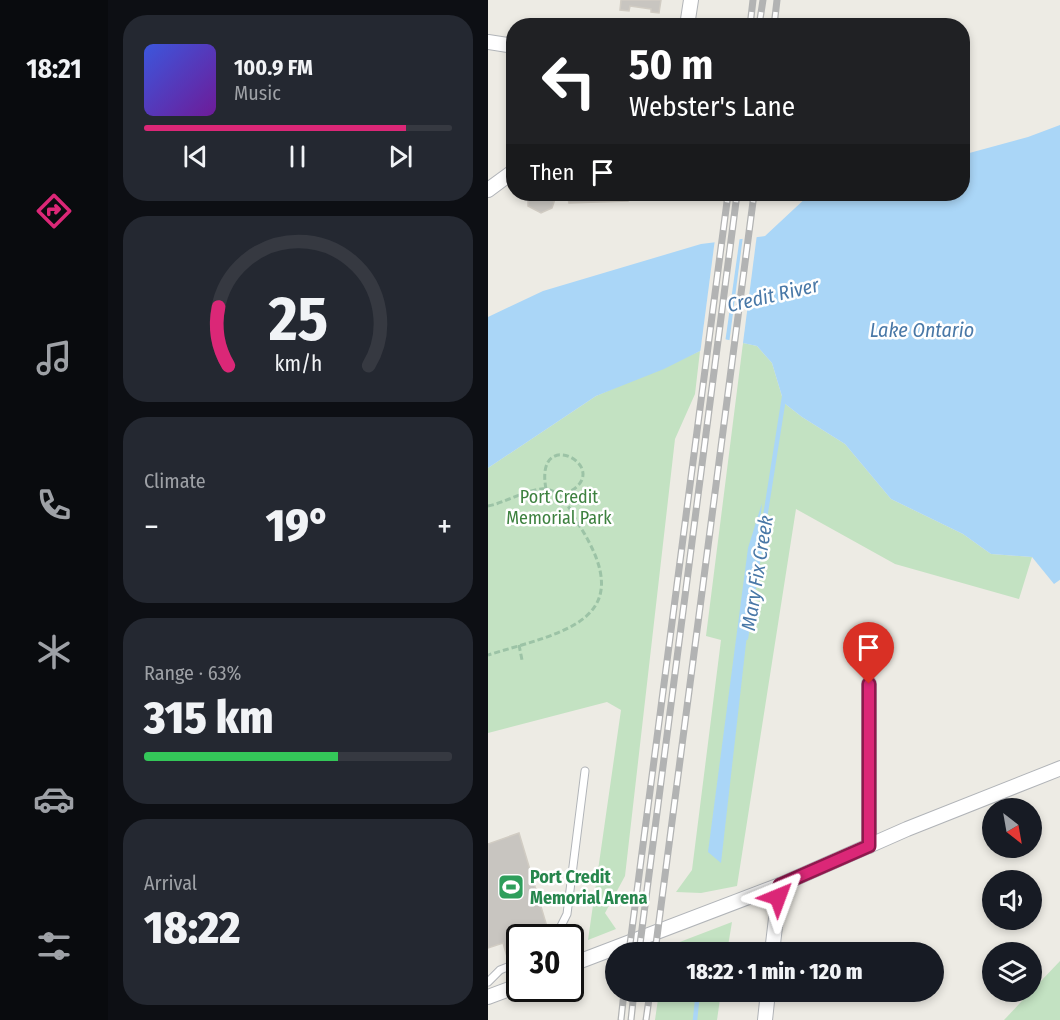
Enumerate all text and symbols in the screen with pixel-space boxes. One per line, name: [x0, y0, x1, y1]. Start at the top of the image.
text: 50 m: [629, 40, 713, 90]
icon: left: [530, 42, 608, 120]
text: 18:21: [26, 53, 82, 85]
text: 100.9 FM: [234, 54, 313, 81]
text: Music: [234, 81, 281, 105]
text: Webster's Lane: [629, 91, 795, 123]
icon: previous: [179, 140, 212, 173]
icon: pause: [281, 140, 314, 173]
icon: next: [384, 140, 417, 173]
icon: arrive: [586, 156, 619, 189]
text: Then: [530, 159, 574, 186]
icon: directions: [33, 190, 75, 232]
water label: Credit River: [725, 273, 822, 317]
text: 25: [267, 282, 328, 357]
water label: Lake Ontario: [870, 318, 974, 342]
icon: music: [33, 337, 75, 379]
text: km/h: [274, 351, 322, 377]
text: Climate: [144, 469, 206, 493]
icon: phone: [33, 484, 75, 526]
park label: Port Credit Memorial Park: [506, 486, 612, 529]
text: 19°: [266, 499, 330, 553]
text: −: [144, 507, 159, 547]
text: +: [437, 507, 452, 547]
water label: Mary Fix Creek: [736, 514, 778, 632]
pin: [843, 622, 894, 684]
icon: climate: [33, 631, 75, 673]
icon: arrive: [852, 631, 885, 664]
text: Range · 63%: [144, 661, 241, 685]
text: 315 km: [144, 691, 274, 745]
icon: car: [33, 778, 75, 820]
north arrow: [982, 798, 1042, 858]
map controls: [982, 798, 1042, 1002]
position arrow: [746, 865, 810, 929]
place label: Port Credit Memorial Arena: [530, 866, 648, 909]
button: sound: [982, 870, 1042, 930]
text: Arrival: [144, 871, 197, 895]
sports icon: Port Credit Memorial Arena: [496, 872, 526, 902]
text: 18:22: [144, 901, 240, 955]
speed limit sign: 30: [506, 924, 584, 1002]
icon: filters: [33, 925, 75, 967]
button: layers: [982, 942, 1042, 1002]
text: 18:22 · 1 min · 120 m: [687, 958, 862, 985]

